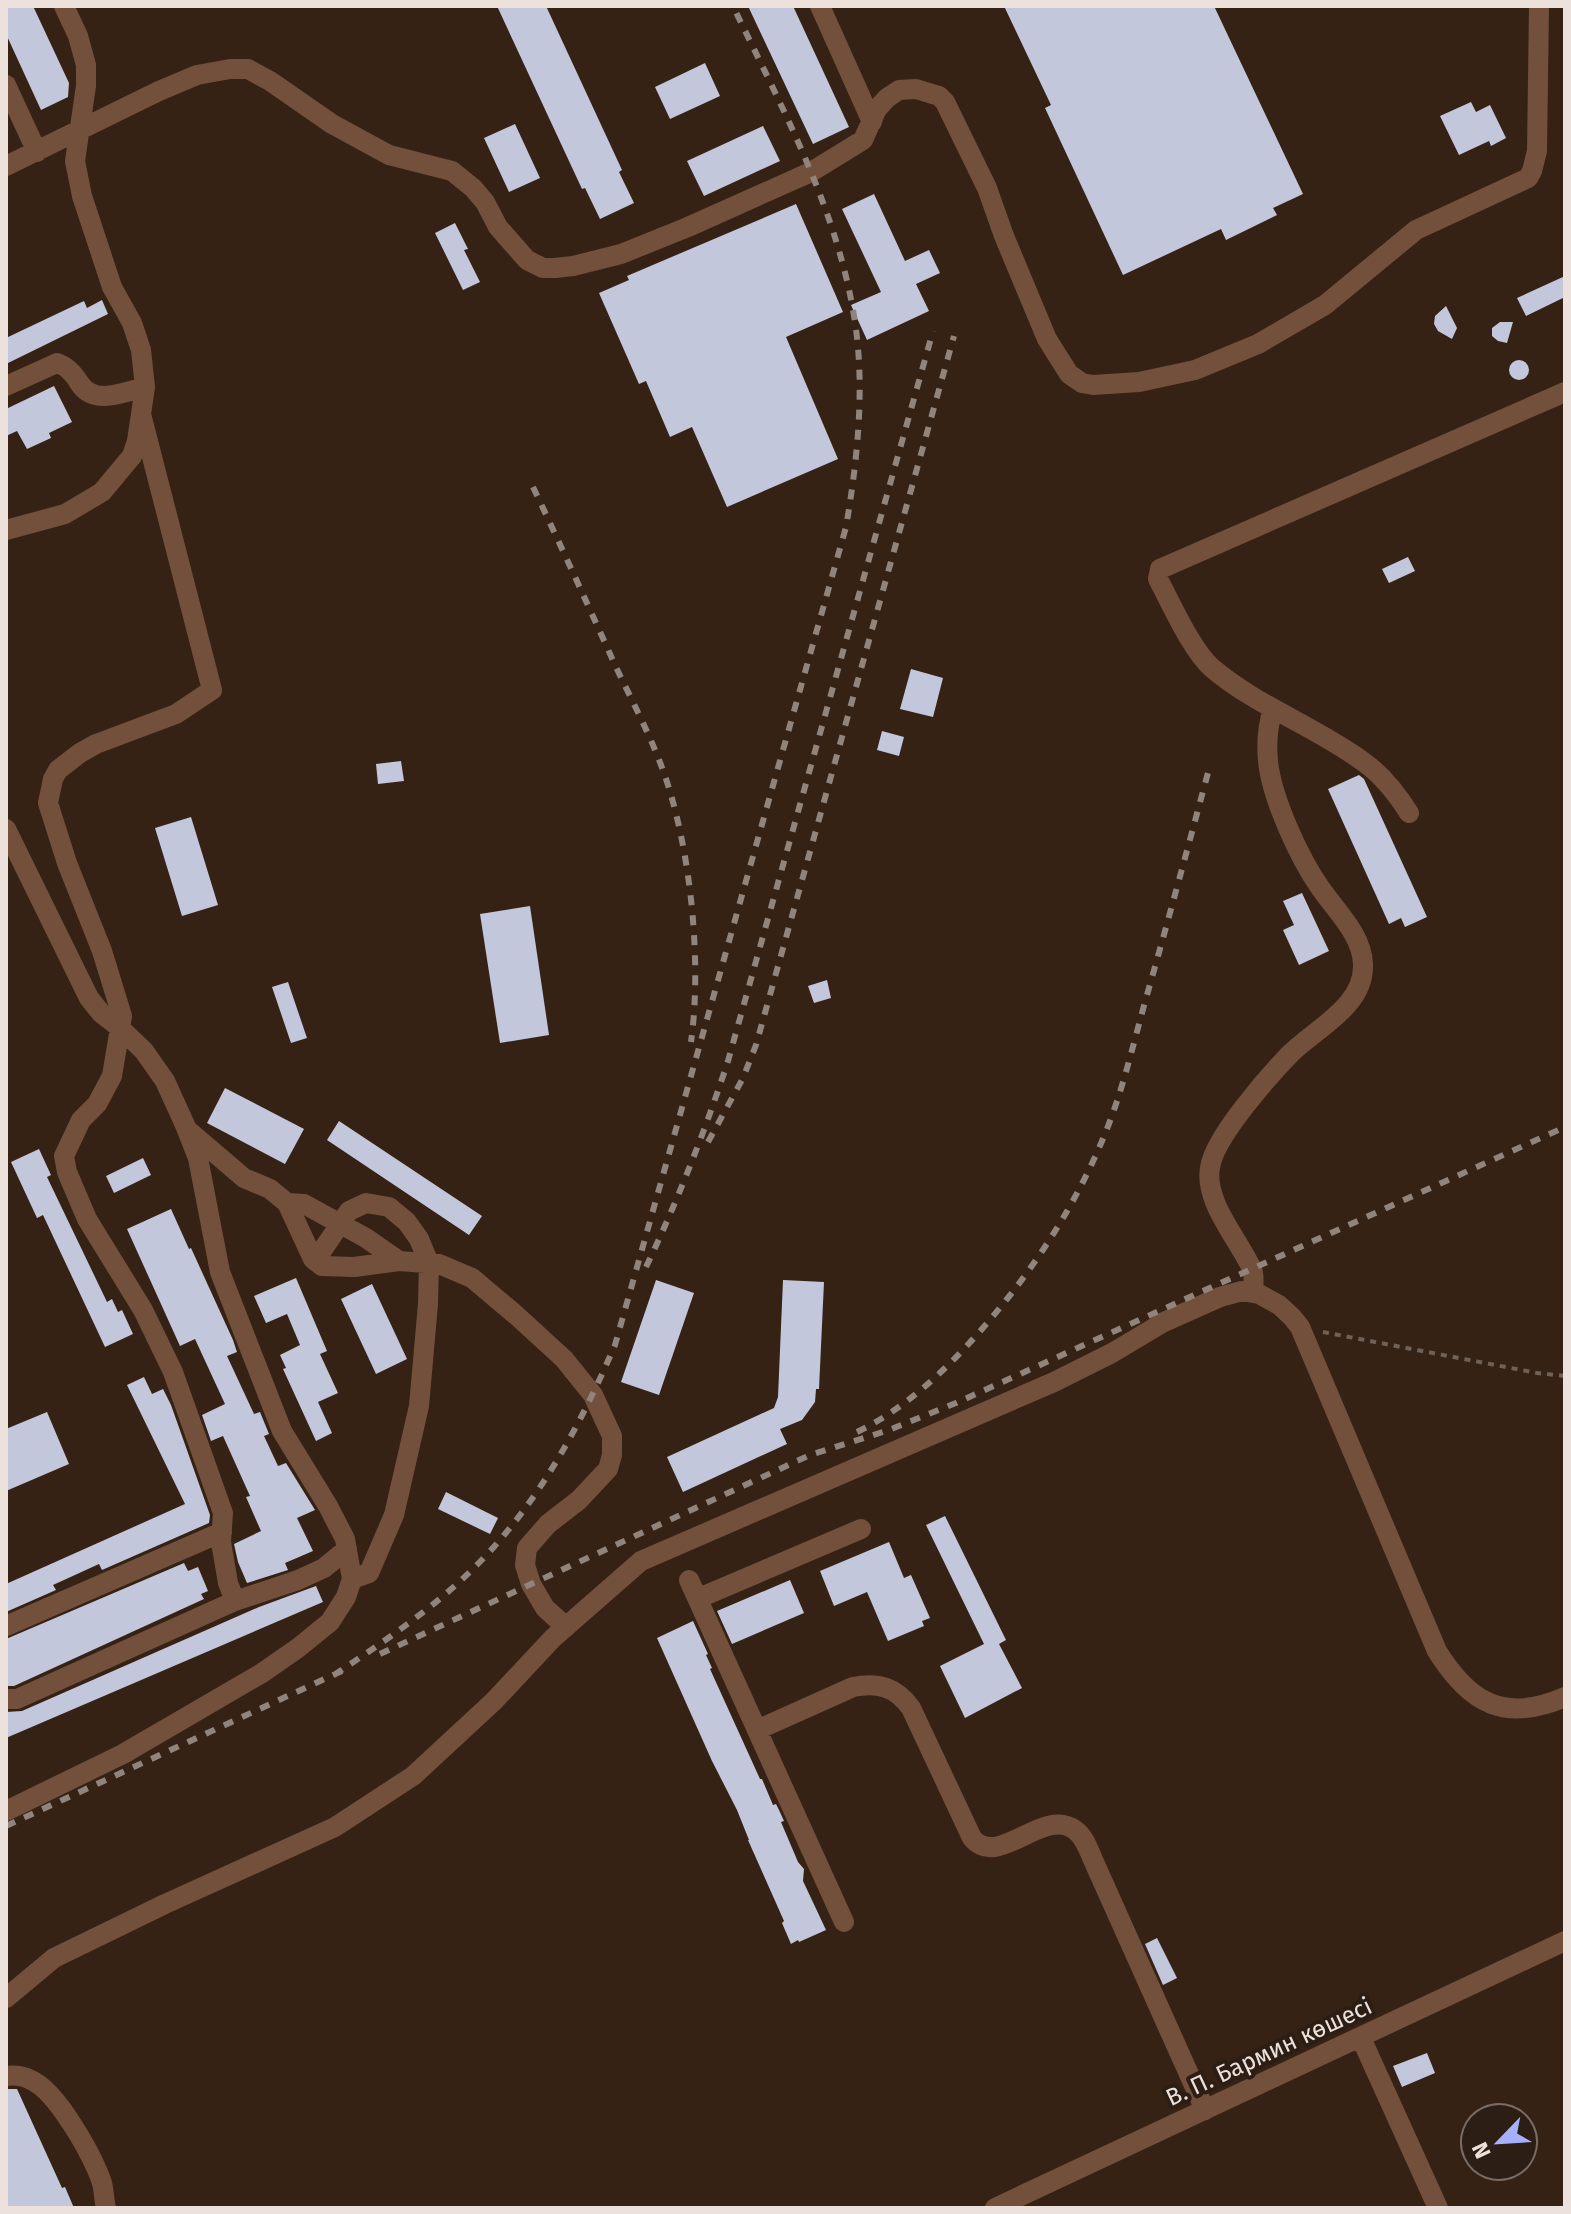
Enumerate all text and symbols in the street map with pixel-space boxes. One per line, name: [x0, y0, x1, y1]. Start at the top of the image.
street label: В. П. Бармин көшесі: [1162, 1992, 1376, 2112]
north arrow: [1459, 2102, 1539, 2182]
text: N: [1466, 2138, 1497, 2163]

